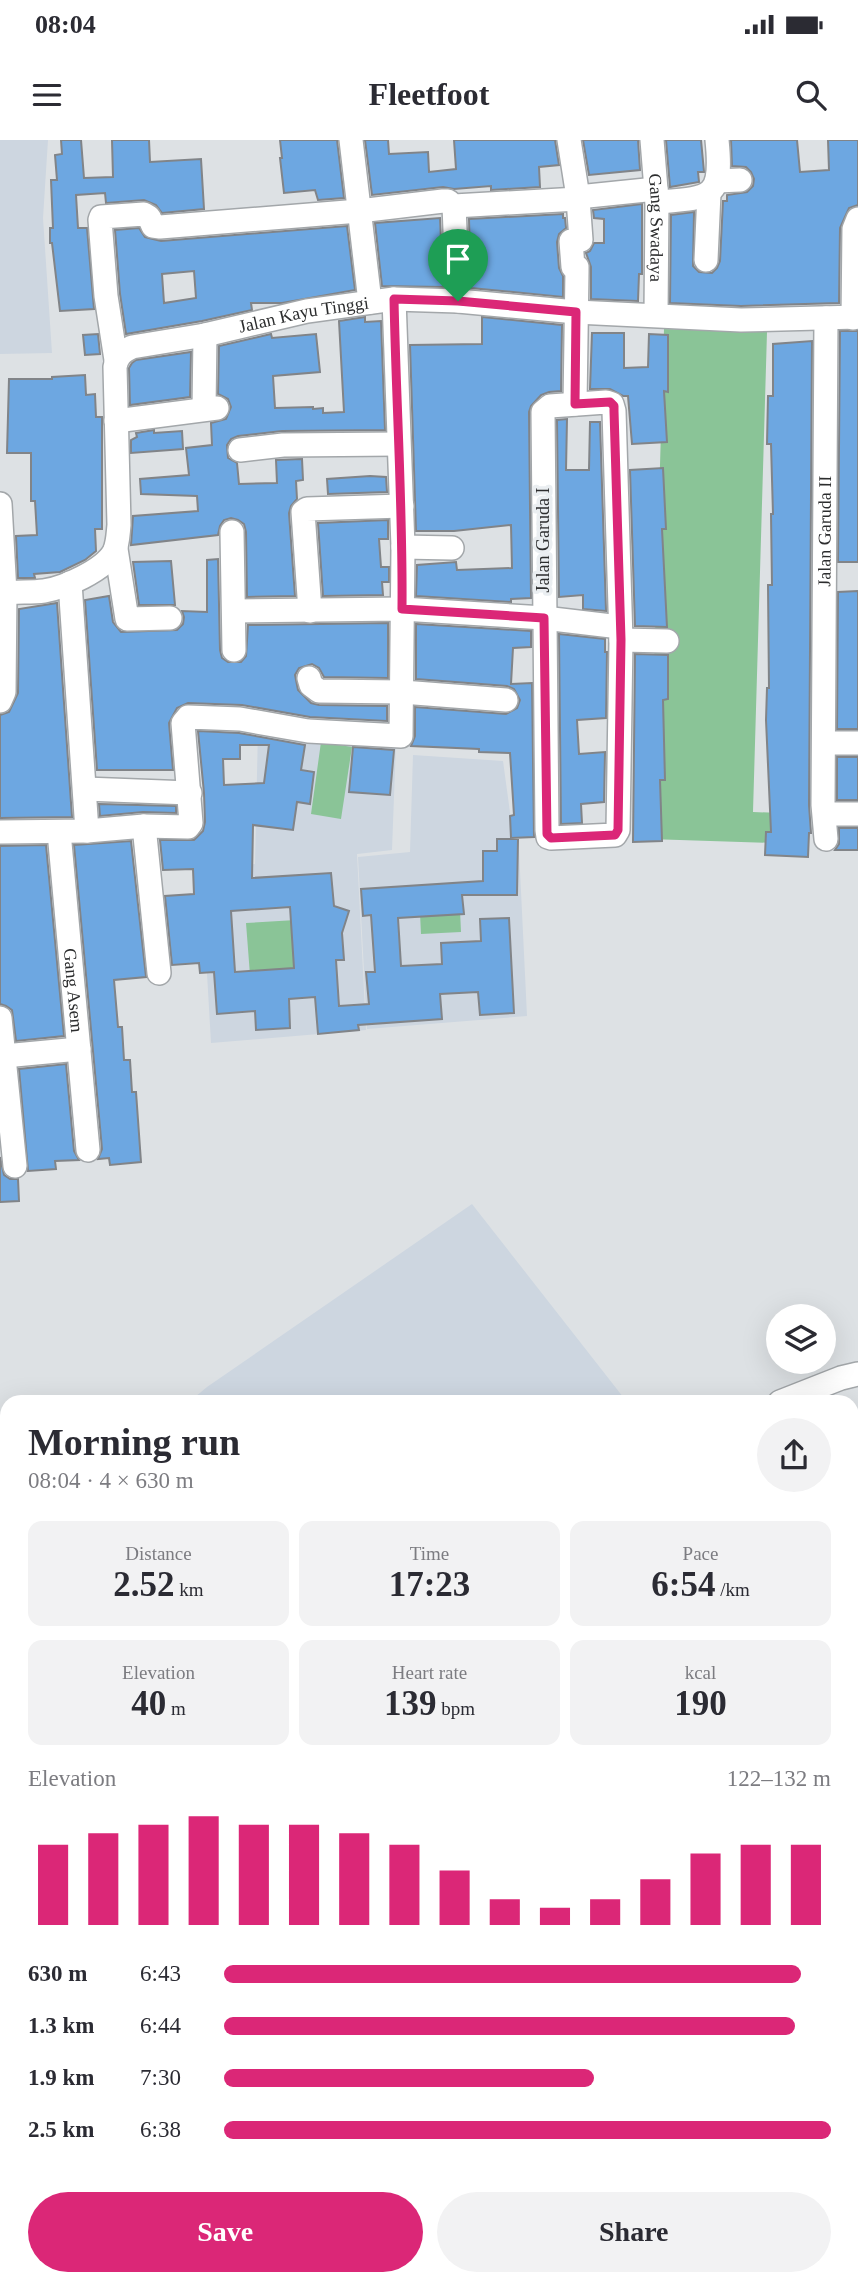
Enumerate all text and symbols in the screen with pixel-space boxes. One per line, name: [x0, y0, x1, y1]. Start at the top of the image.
text: 08:04: [35, 10, 96, 39]
icon: menu: [28, 76, 66, 114]
text: Fleetfoot: [369, 76, 489, 112]
icon: search: [792, 76, 830, 114]
street label: Gang Swadaya: [645, 173, 667, 282]
pin: [428, 229, 488, 301]
icon: arrive: [439, 240, 477, 278]
street label: Jalan Kayu Tinggi: [237, 293, 370, 337]
street label: Jalan Garuda II: [814, 476, 835, 587]
street label: Jalan Garuda I: [533, 488, 553, 592]
street label: Gang Asem: [60, 947, 87, 1033]
map controls: [766, 1304, 836, 1374]
button: layers: [766, 1304, 836, 1374]
button: share: [757, 1418, 831, 1492]
text: Morning run: [28, 1421, 240, 1463]
text: 08:04 · 4 × 630 m: [28, 1468, 194, 1493]
text: Distance: [125, 1543, 192, 1564]
text: Time: [410, 1543, 449, 1564]
text: Pace: [683, 1543, 718, 1564]
text: 2.52: [113, 1565, 175, 1604]
text: 17:23: [389, 1565, 470, 1604]
text: 6:54: [651, 1565, 715, 1604]
text: km: [175, 1579, 204, 1600]
text: /km: [715, 1579, 750, 1600]
text: Elevation: [122, 1662, 195, 1683]
text: Heart rate: [392, 1662, 467, 1683]
text: kcal: [685, 1662, 716, 1683]
text: 40: [131, 1684, 166, 1723]
text: 139: [384, 1684, 436, 1723]
text: 190: [674, 1684, 727, 1723]
text: m: [166, 1698, 186, 1719]
text: bpm: [436, 1698, 475, 1719]
text: Elevation: [28, 1766, 116, 1791]
text: 122–132 m: [727, 1766, 831, 1791]
text: 630 m: [28, 1961, 87, 1986]
text: 6:43: [140, 1961, 181, 1986]
text: 1.3 km: [28, 2013, 94, 2038]
text: 6:44: [140, 2013, 181, 2038]
text: 1.9 km: [28, 2065, 94, 2090]
text: 7:30: [140, 2065, 181, 2090]
text: 2.5 km: [28, 2117, 94, 2142]
text: 6:38: [140, 2117, 181, 2142]
button: Save: [28, 2192, 423, 2272]
button: Share: [437, 2192, 831, 2272]

